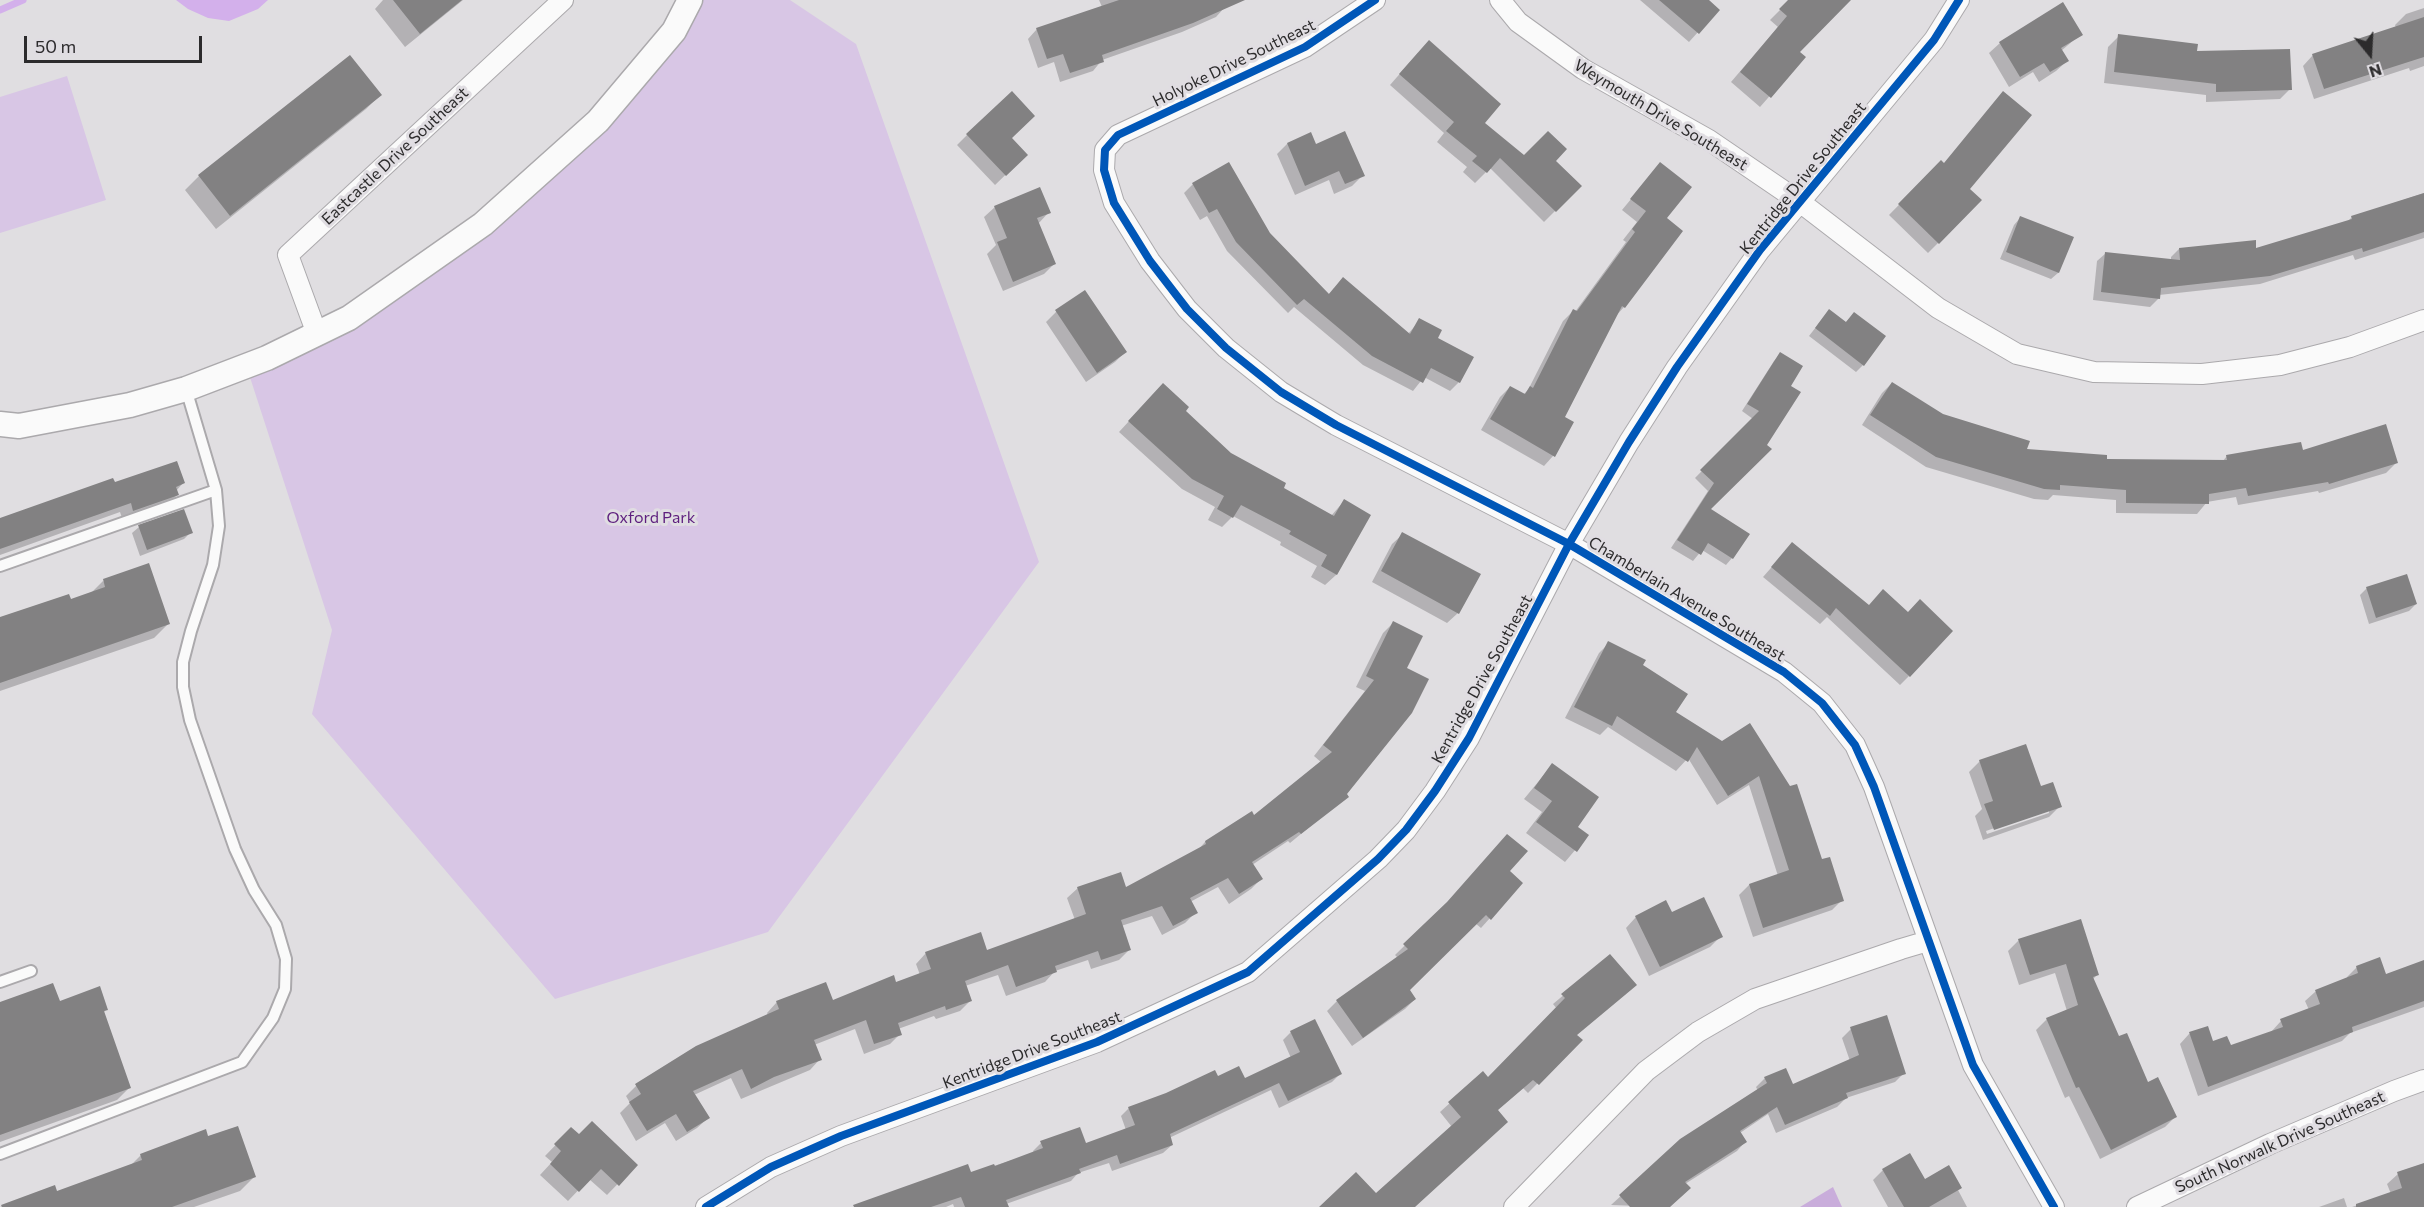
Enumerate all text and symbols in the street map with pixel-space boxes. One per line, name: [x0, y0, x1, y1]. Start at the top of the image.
street label: Holyoke Drive Southeast: [1149, 15, 1319, 111]
scale bar: [27, 24, 206, 62]
north arrow: [2340, 24, 2400, 84]
text: 50 m: [35, 35, 76, 57]
street label: Weymouth Drive Southeast: [1571, 56, 1751, 174]
text: N: [2367, 61, 2384, 82]
street label: Eastcastle Drive Southeast: [318, 83, 472, 229]
street label: Kentridge Drive Southeast: [1736, 98, 1870, 258]
park label: Oxford Park: [607, 508, 695, 528]
street label: Chamberlain Avenue Southeast: [1585, 533, 1789, 665]
street label: Kentridge Drive Southeast: [1428, 591, 1536, 767]
street label: Kentridge Drive Southeast: [940, 1007, 1124, 1093]
street label: South Norwalk Drive Southeast: [2172, 1087, 2388, 1197]

